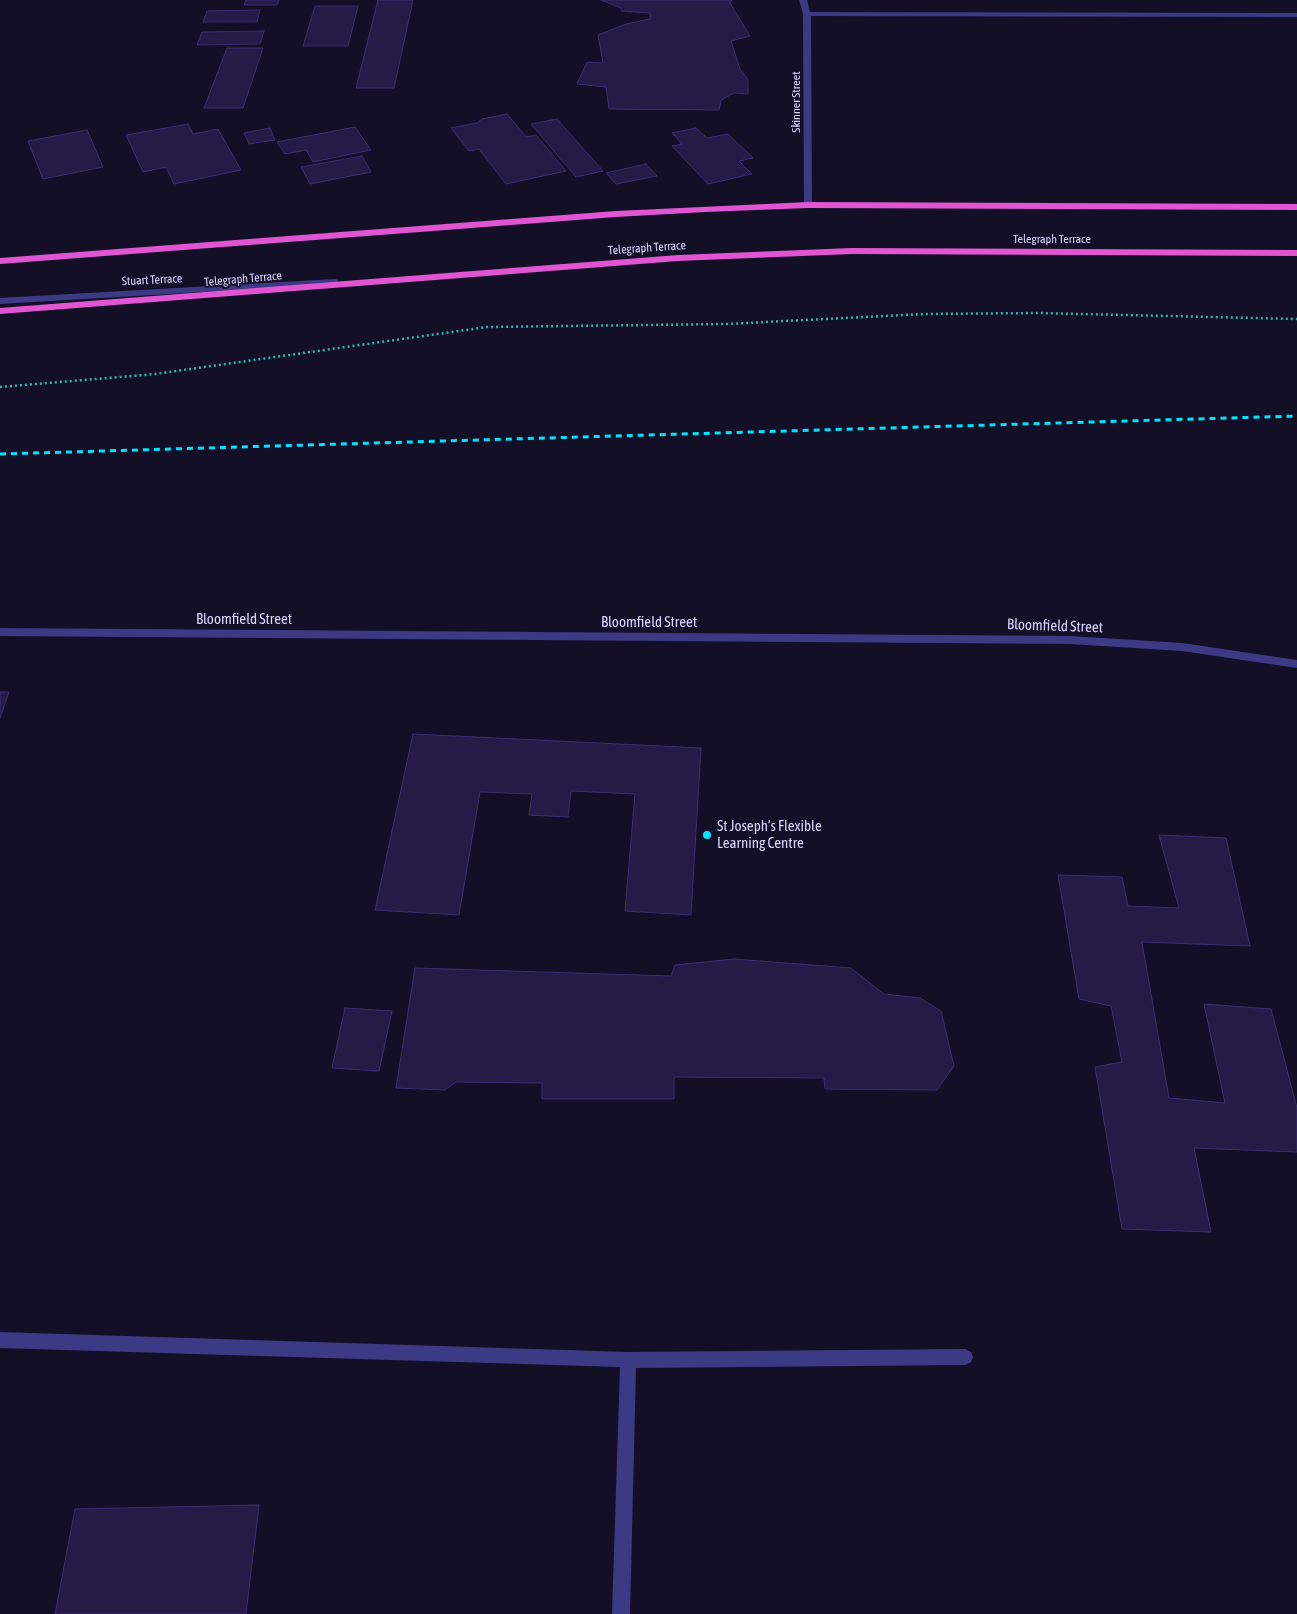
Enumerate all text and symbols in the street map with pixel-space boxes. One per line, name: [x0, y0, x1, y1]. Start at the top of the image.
street label: Skinner Street: [789, 71, 803, 133]
street label: Telegraph Terrace: [1013, 232, 1091, 246]
street label: Telegraph Terrace: [608, 238, 686, 258]
street label: Telegraph Terrace: [204, 268, 282, 290]
street label: Stuart Terrace: [121, 271, 183, 289]
street label: Bloomfield Street: [196, 610, 292, 628]
street label: Bloomfield Street: [601, 613, 697, 631]
street label: Bloomfield Street: [1007, 615, 1103, 637]
place label: St Joseph’s Flexible Learning Centre: [717, 817, 822, 852]
marker: St Joseph’s Flexible Learning Centre: [701, 829, 713, 841]

